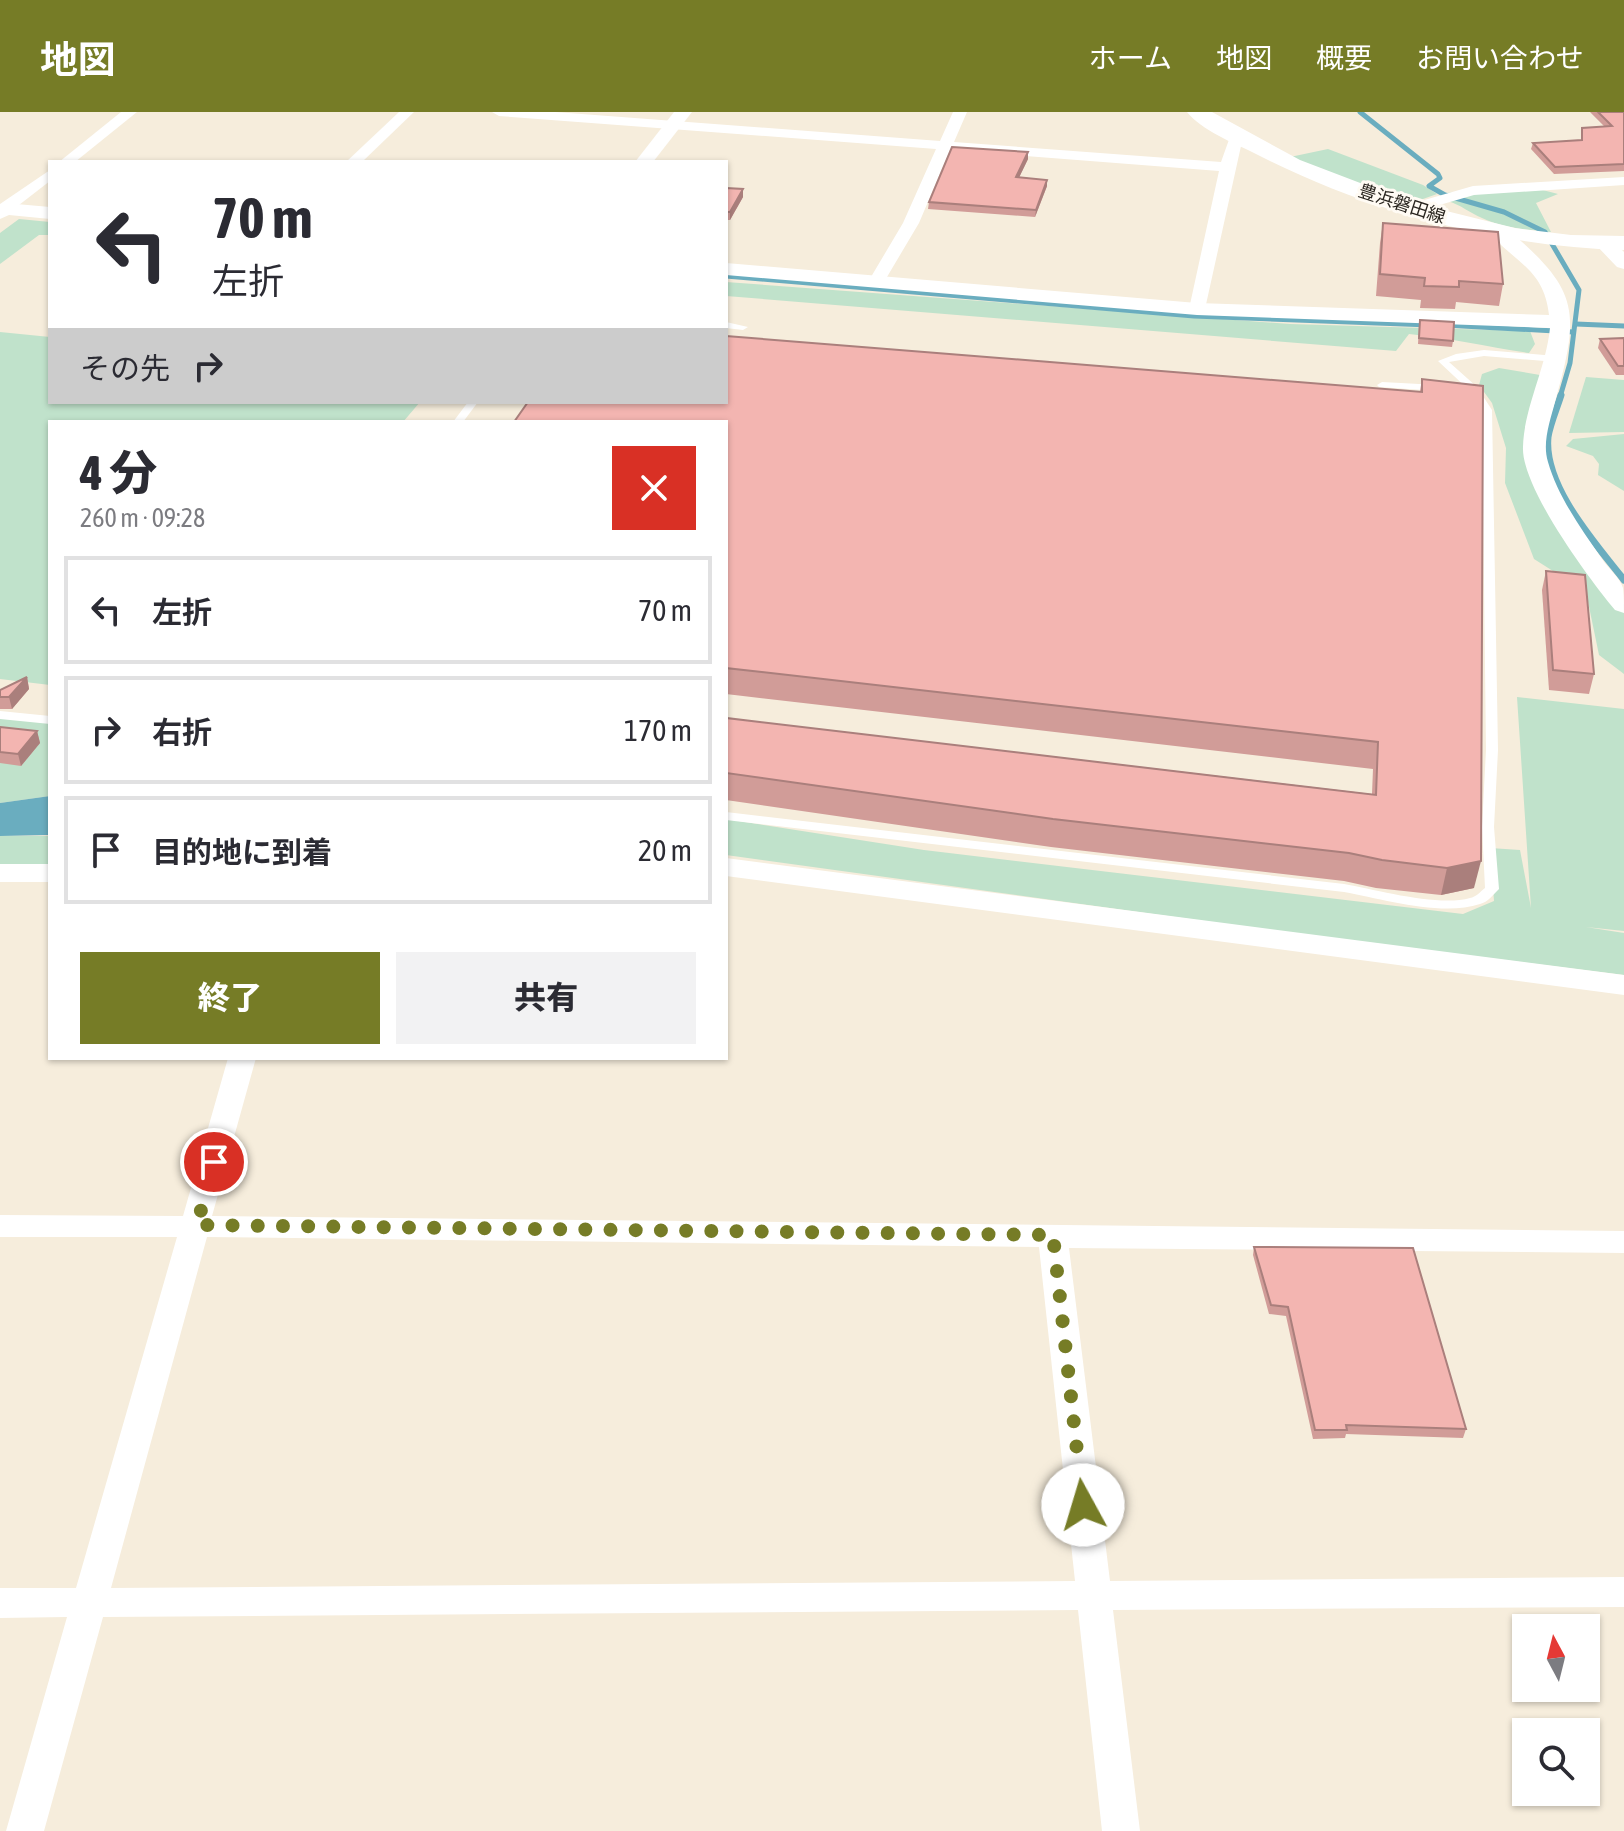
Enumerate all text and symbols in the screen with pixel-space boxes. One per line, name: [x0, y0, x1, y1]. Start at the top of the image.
text: 地図: [40, 38, 116, 81]
text: ホーム: [1089, 42, 1172, 74]
text: 地図: [1216, 42, 1272, 74]
text: 概要: [1316, 42, 1372, 74]
text: お問い合わせ: [1416, 42, 1584, 74]
street label: 豊浜磐田線: [1356, 180, 1448, 227]
text: 70 m: [212, 186, 313, 250]
icon: left: [80, 192, 184, 296]
text: 左折: [212, 260, 284, 302]
icon: right: [186, 344, 230, 388]
text: その先: [80, 351, 170, 385]
text: 4 分: [80, 445, 157, 500]
button: close: [612, 446, 696, 530]
text: 260 m · 09:28: [80, 503, 205, 533]
icon: left: [84, 588, 128, 632]
text: 70 m: [638, 593, 692, 627]
text: 左折: [152, 595, 212, 629]
icon: right: [84, 708, 128, 752]
text: 170 m: [624, 713, 692, 747]
text: 右折: [152, 715, 212, 749]
icon: arrive: [84, 828, 128, 872]
text: 20 m: [638, 833, 692, 867]
text: 目的地に到着: [152, 835, 332, 869]
button: 終了: [80, 952, 380, 1044]
button: 共有: [396, 952, 696, 1044]
pin: [180, 1128, 248, 1196]
icon: arrive: [192, 1140, 236, 1184]
position arrow: [1041, 1463, 1125, 1547]
north arrow: [1512, 1614, 1600, 1702]
map controls: [1512, 1614, 1600, 1806]
button: search: [1512, 1718, 1600, 1806]

